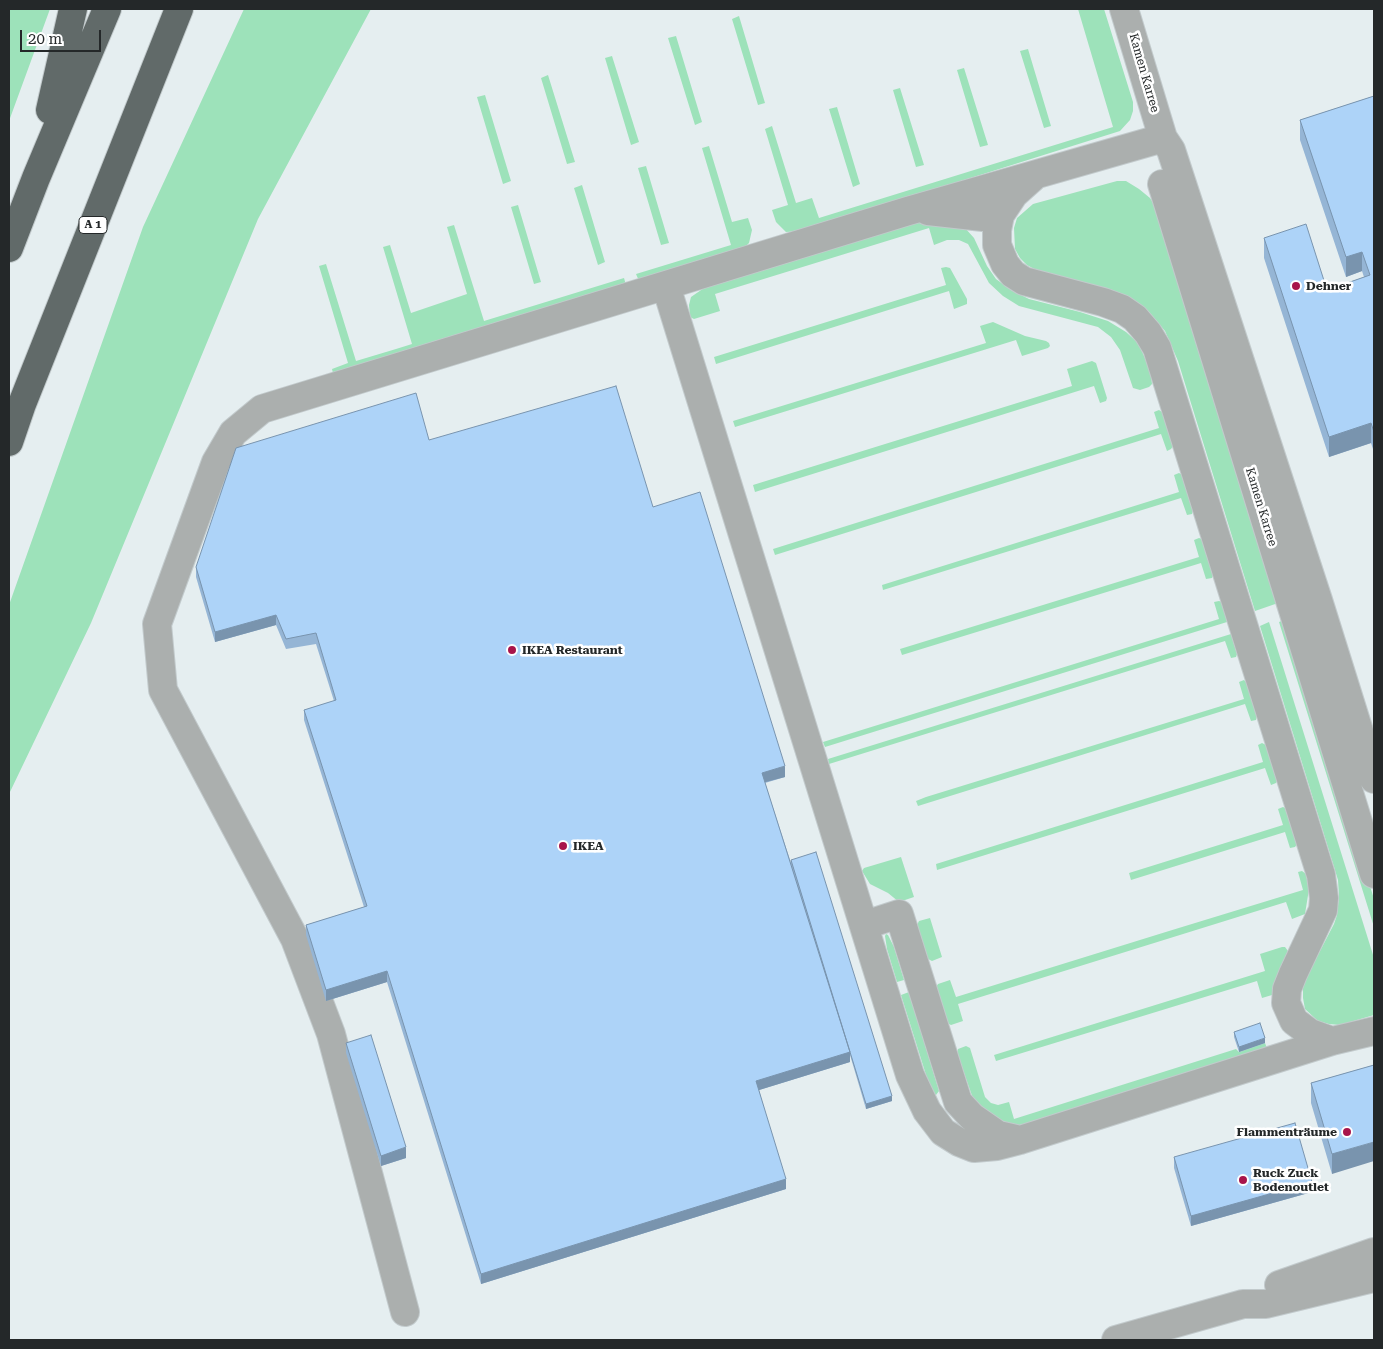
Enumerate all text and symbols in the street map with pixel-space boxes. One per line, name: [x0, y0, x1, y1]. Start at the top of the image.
scale bar: [22, 20, 104, 52]
text: 20 m: [28, 30, 62, 48]
street label: Kamen Karree: [1126, 32, 1162, 114]
road number: A 1: [79, 216, 107, 234]
place label: Dehner: [1306, 279, 1351, 293]
marker: Dehner: [1290, 280, 1302, 292]
street label: Kamen Karree: [1242, 466, 1280, 548]
place label: IKEA Restaurant: [522, 643, 623, 657]
marker: IKEA Restaurant: [506, 644, 518, 656]
place label: IKEA: [573, 839, 604, 853]
marker: IKEA: [557, 840, 569, 852]
place label: Flammenträume: [1237, 1125, 1337, 1139]
marker: Flammenträume: [1341, 1126, 1353, 1138]
place label: Ruck Zuck Bodenoutlet: [1253, 1166, 1329, 1194]
marker: Ruck Zuck Bodenoutlet: [1237, 1174, 1249, 1186]

